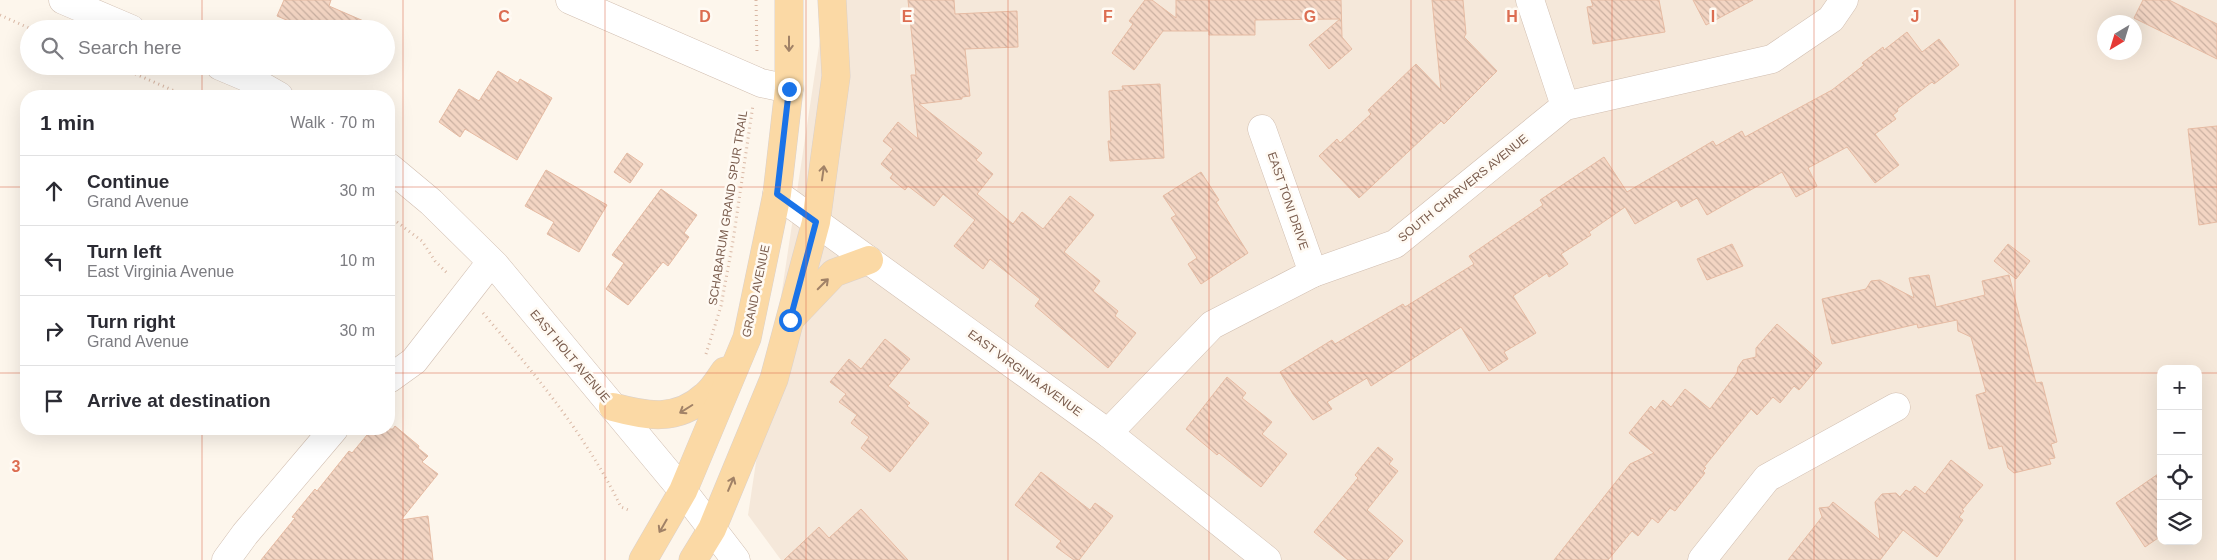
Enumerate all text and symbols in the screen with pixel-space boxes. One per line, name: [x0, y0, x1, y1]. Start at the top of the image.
text: C: [498, 8, 510, 25]
text: D: [699, 8, 711, 25]
text: E: [902, 8, 913, 25]
text: F: [1103, 8, 1113, 25]
text: G: [1304, 8, 1316, 25]
text: H: [1506, 8, 1518, 25]
text: I: [1711, 8, 1715, 25]
text: J: [1911, 8, 1919, 25]
north arrow: [2097, 15, 2142, 60]
search box: [20, 20, 395, 75]
icon: search: [38, 34, 66, 62]
one-way arrow: [784, 36, 794, 52]
text: Search here: [78, 37, 182, 58]
route end: [778, 78, 801, 101]
street label: SCHABARUM GRAND SPUR TRAIL: [706, 109, 750, 306]
text: 1 min: [40, 111, 95, 134]
text: Walk · 70 m: [290, 114, 375, 131]
street label: SOUTH CHARVERS AVENUE: [1395, 131, 1531, 245]
street label: EAST TONI DRIVE: [1265, 150, 1311, 252]
one-way arrow: [818, 166, 828, 182]
text: Continue: [87, 171, 169, 192]
icon: ahead: [40, 177, 68, 205]
text: 30 m: [339, 182, 375, 199]
text: Grand Avenue: [87, 193, 189, 210]
text: Turn left: [87, 241, 162, 262]
street label: GRAND AVENUE: [739, 243, 773, 339]
icon: left: [40, 247, 68, 275]
text: 10 m: [339, 252, 375, 269]
text: East Virginia Avenue: [87, 263, 234, 280]
one-way arrow: [816, 279, 828, 291]
street label: EAST HOLT AVENUE: [527, 307, 613, 405]
route start: [779, 309, 802, 332]
text: Turn right: [87, 311, 175, 332]
icon: right: [40, 317, 68, 345]
text: 30 m: [339, 322, 375, 339]
street label: EAST VIRGINIA AVENUE: [965, 327, 1085, 419]
text: Grand Avenue: [87, 333, 189, 350]
map controls: [2157, 365, 2202, 545]
button: +: [2157, 365, 2202, 410]
icon: arrive: [40, 387, 68, 415]
text: Arrive at destination: [87, 390, 271, 411]
one-way arrow: [679, 404, 693, 414]
button: −: [2157, 410, 2202, 455]
button: locate: [2157, 455, 2202, 500]
text: 3: [12, 458, 21, 475]
one-way arrow: [726, 477, 736, 492]
button: layers: [2157, 500, 2202, 545]
one-way arrow: [657, 518, 667, 532]

